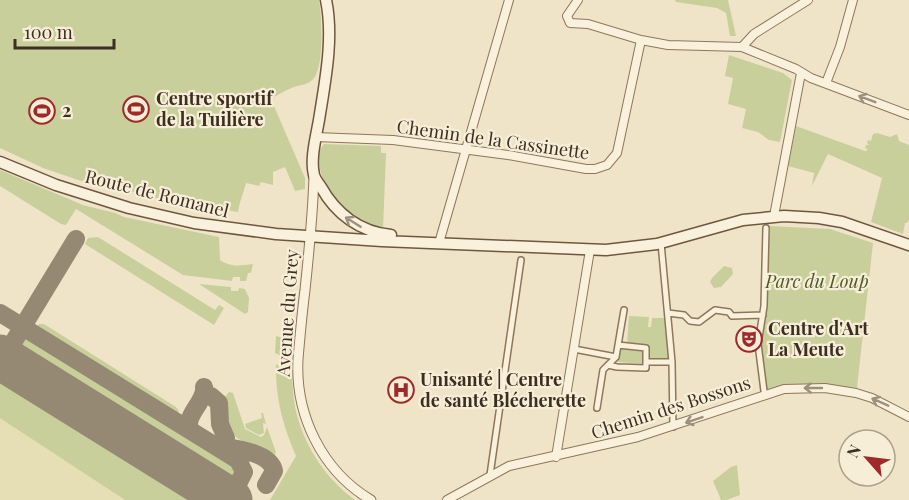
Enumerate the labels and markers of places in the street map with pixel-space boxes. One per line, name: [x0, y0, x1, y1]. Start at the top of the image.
place label: Centre sportif de la Tuilière: [156, 86, 274, 131]
sports icon: Centre sportif de la Tuilière: [121, 94, 151, 124]
sports icon: 2: [27, 96, 57, 126]
place label: 2: [62, 98, 71, 122]
place label: Centre d'Art La Meute: [768, 316, 869, 361]
theatre icon: Centre d'Art La Meute: [734, 324, 764, 354]
place label: Unisanté | Centre de santé Blécherette: [420, 367, 586, 412]
hospital icon: Unisanté | Centre de santé Blécherette: [386, 375, 416, 405]

